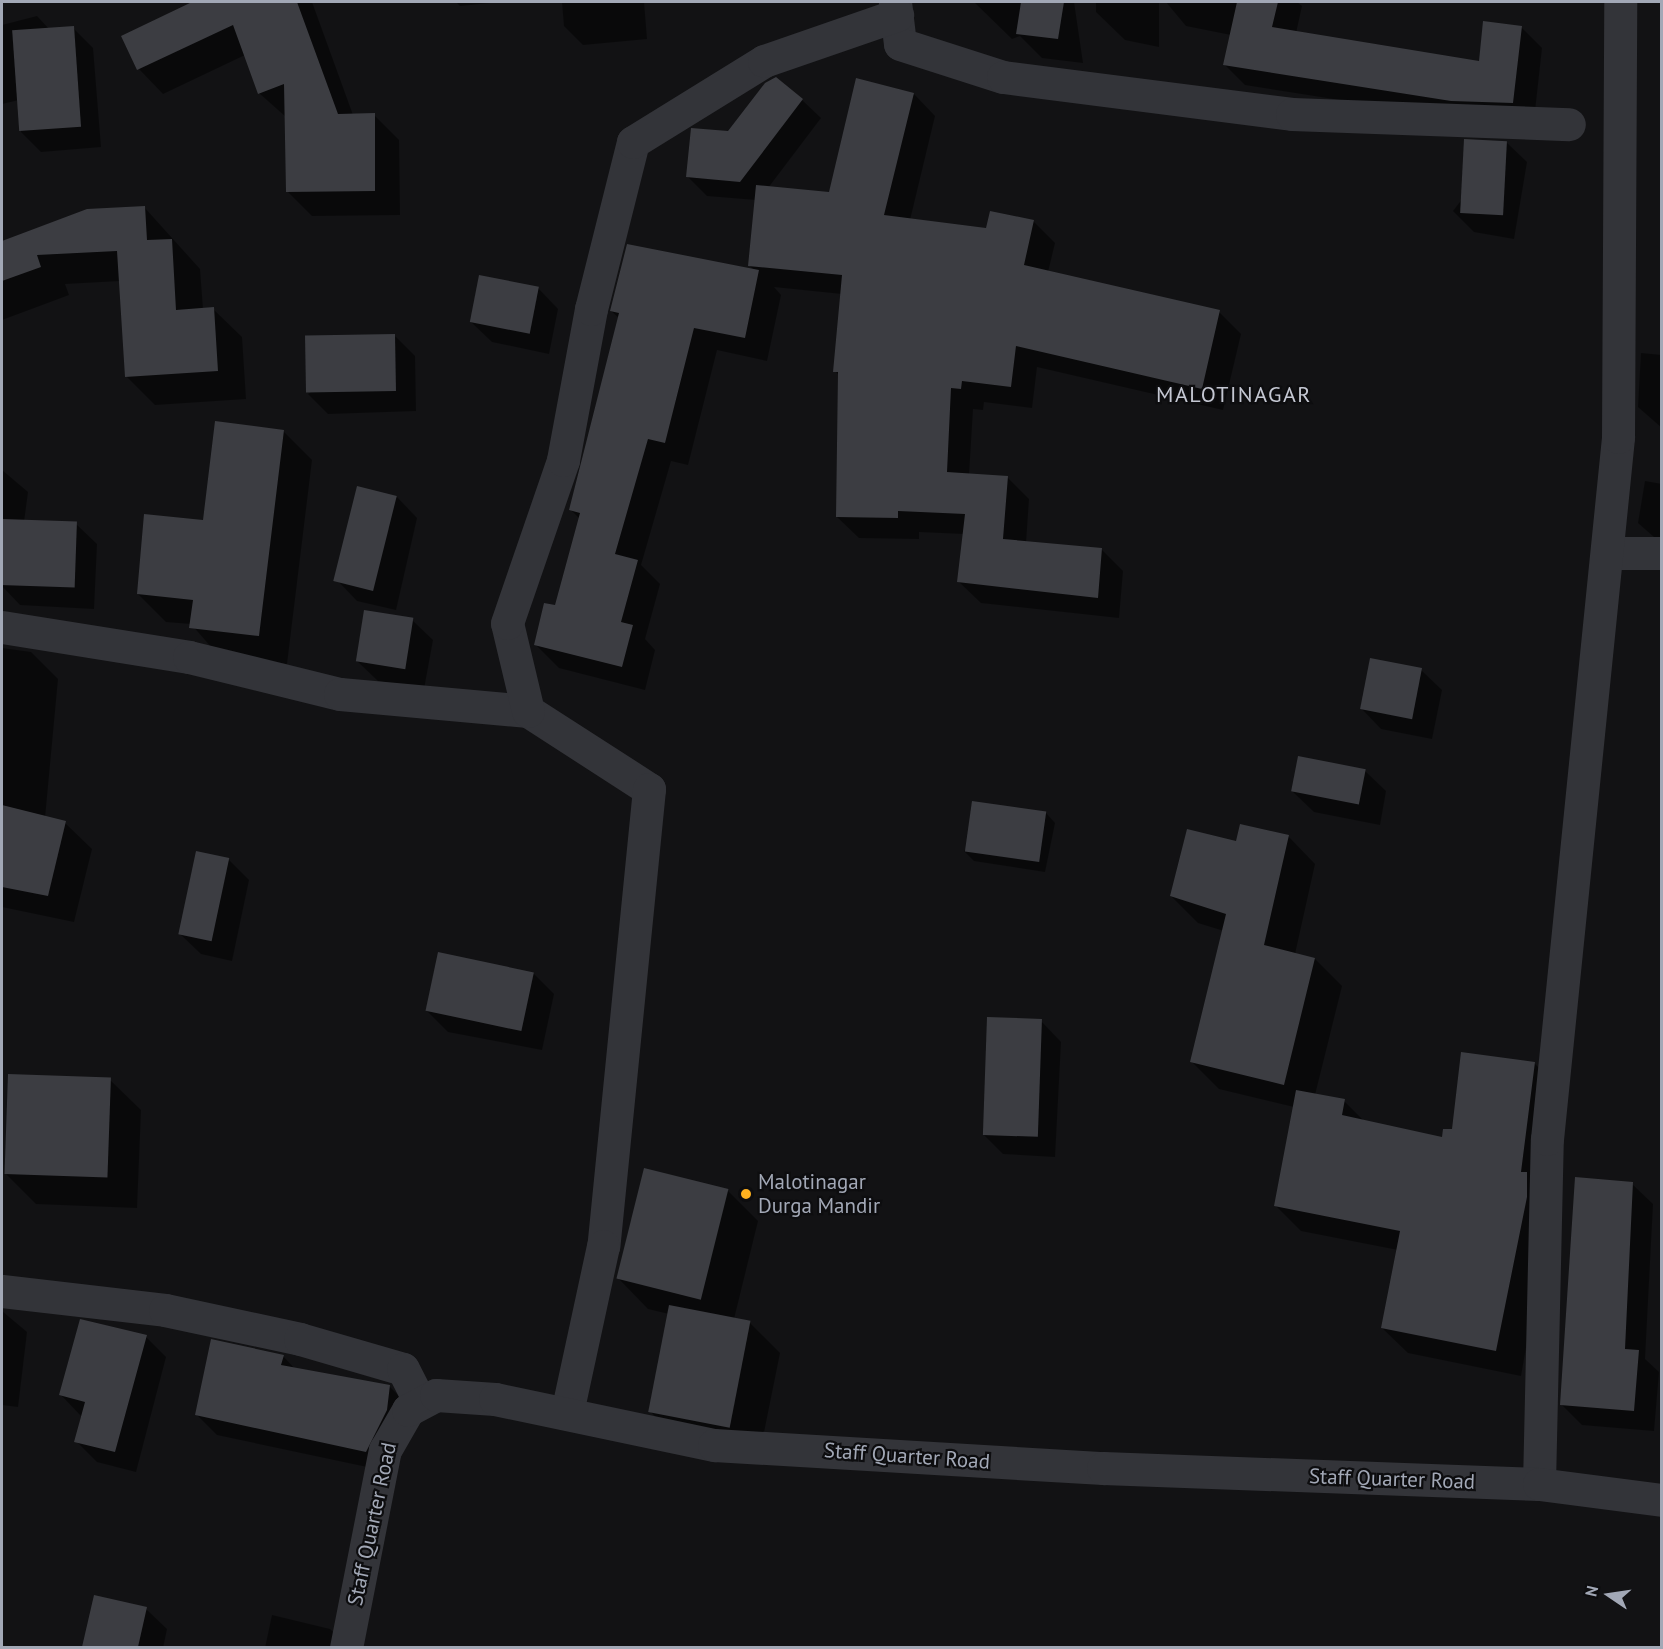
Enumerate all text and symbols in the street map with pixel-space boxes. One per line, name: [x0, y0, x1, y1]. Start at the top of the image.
district label: MALOTINAGAR: [1156, 382, 1312, 408]
place label: Malotinagar Durga Mandir: [758, 1169, 880, 1219]
marker: Malotinagar Durga Mandir: [739, 1187, 753, 1201]
street label: Staff Quarter Road: [823, 1438, 991, 1474]
street label: Staff Quarter Road: [342, 1440, 402, 1608]
street label: Staff Quarter Road: [1308, 1464, 1476, 1494]
north arrow: [1579, 1565, 1639, 1625]
text: N: [1581, 1584, 1602, 1598]

